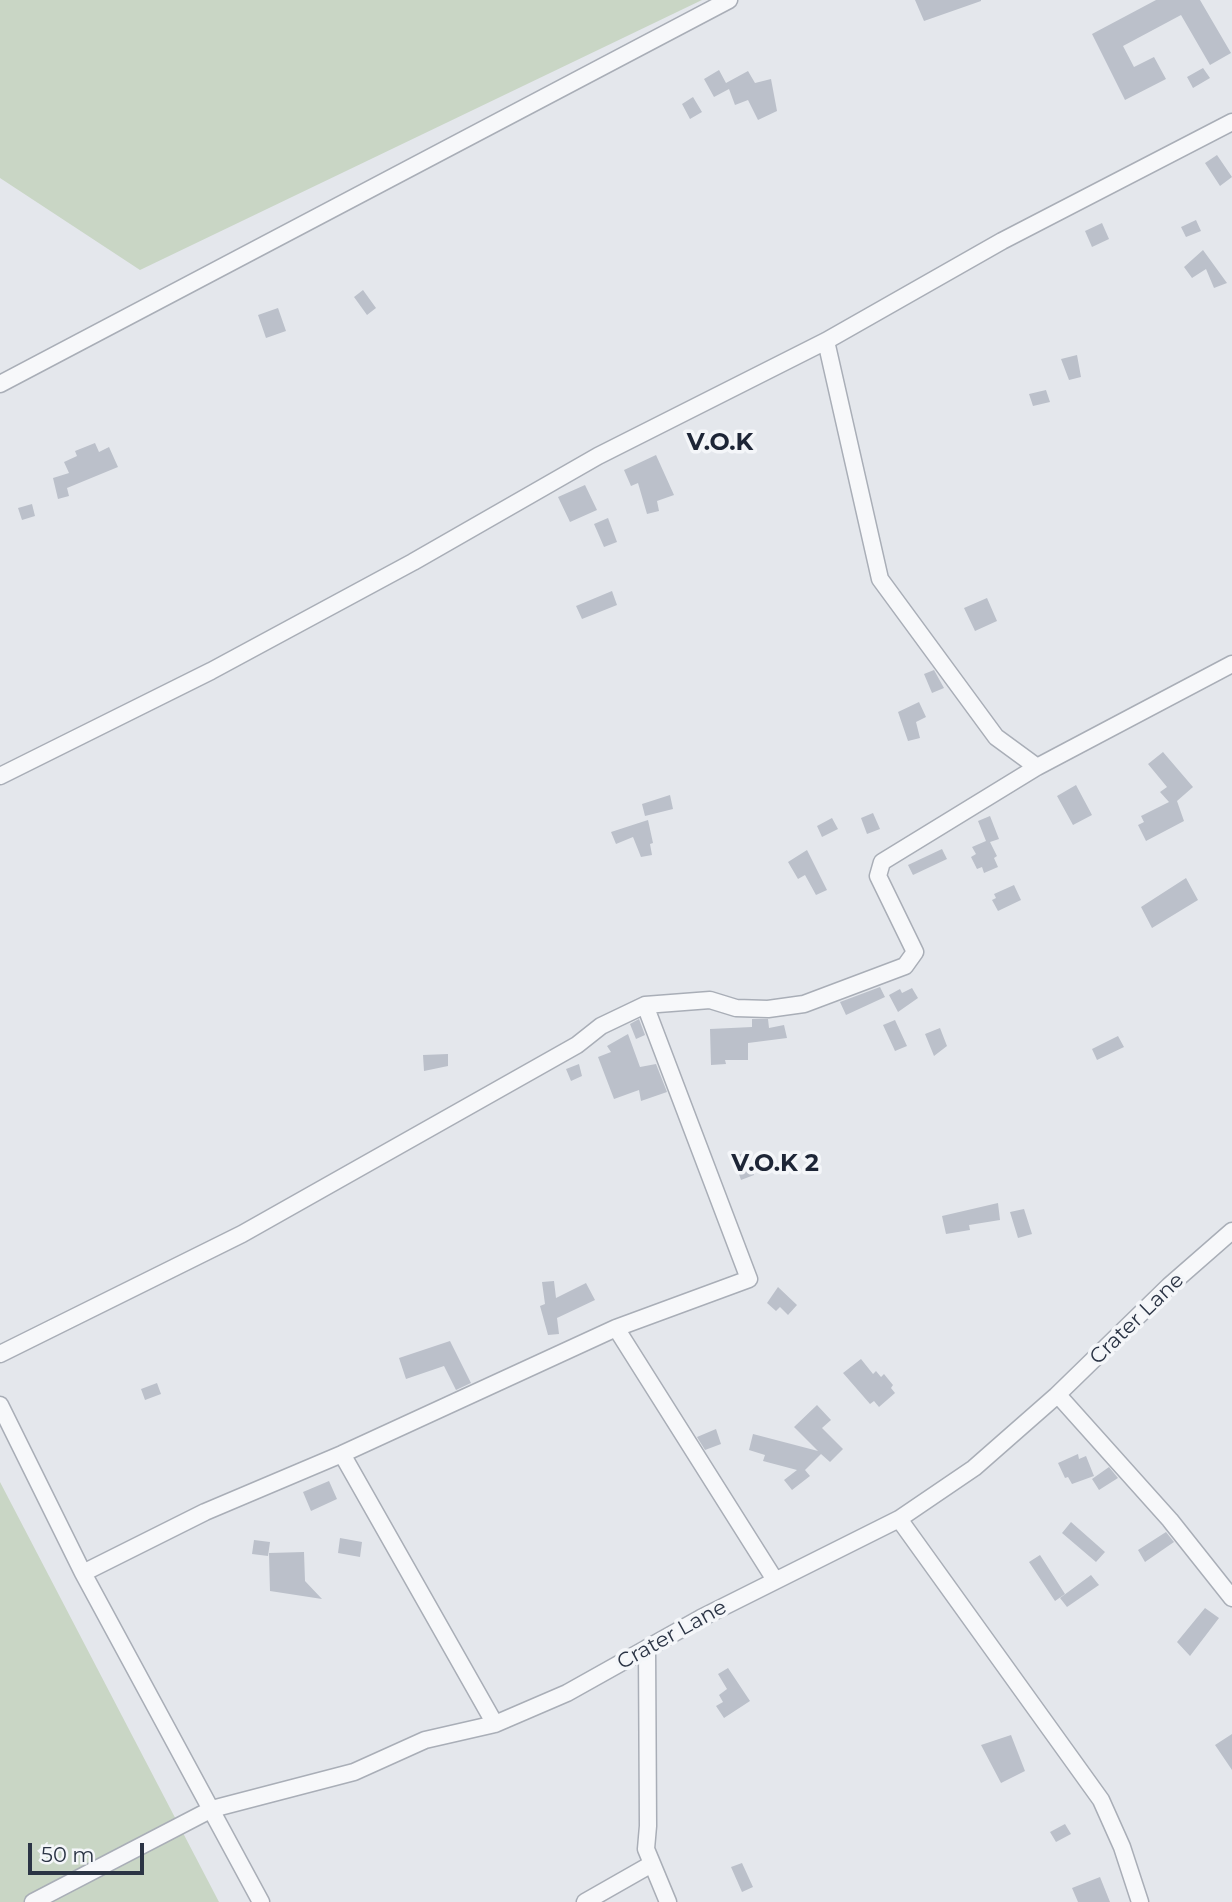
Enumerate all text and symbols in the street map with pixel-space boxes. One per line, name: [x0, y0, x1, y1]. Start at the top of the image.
district label: V.O.K: [687, 429, 753, 457]
district label: V.O.K 2: [731, 1150, 819, 1178]
street label: Crater Lane: [1085, 1268, 1189, 1370]
street label: Crater Lane: [613, 1595, 731, 1675]
scale bar: [32, 1828, 147, 1872]
text: 50 m: [41, 1842, 95, 1867]

